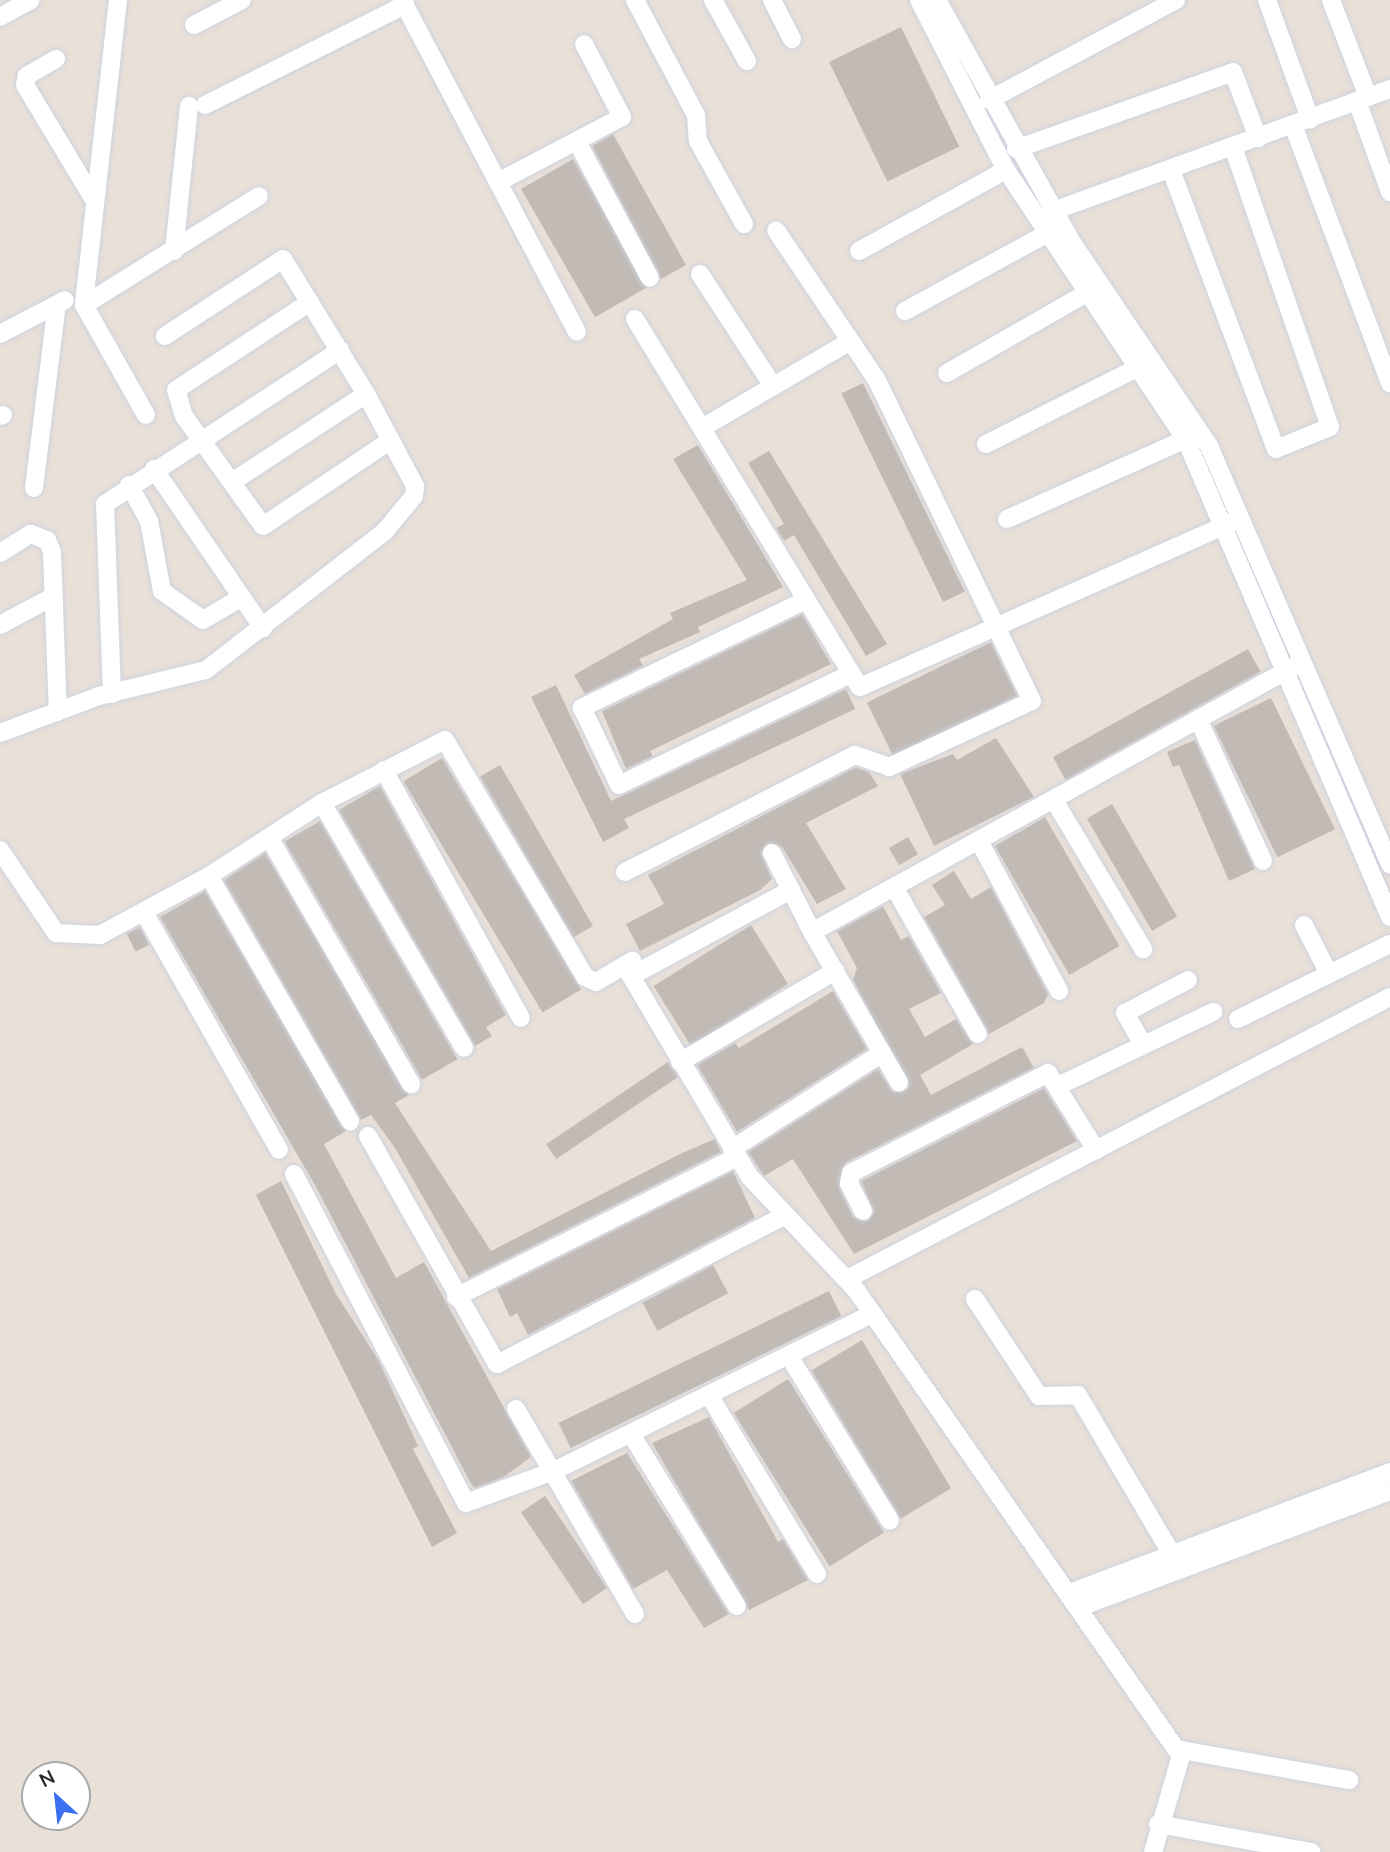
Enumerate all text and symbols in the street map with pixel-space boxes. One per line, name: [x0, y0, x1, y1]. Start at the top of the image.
north arrow: [21, 1761, 91, 1831]
text: N: [35, 1764, 60, 1794]

